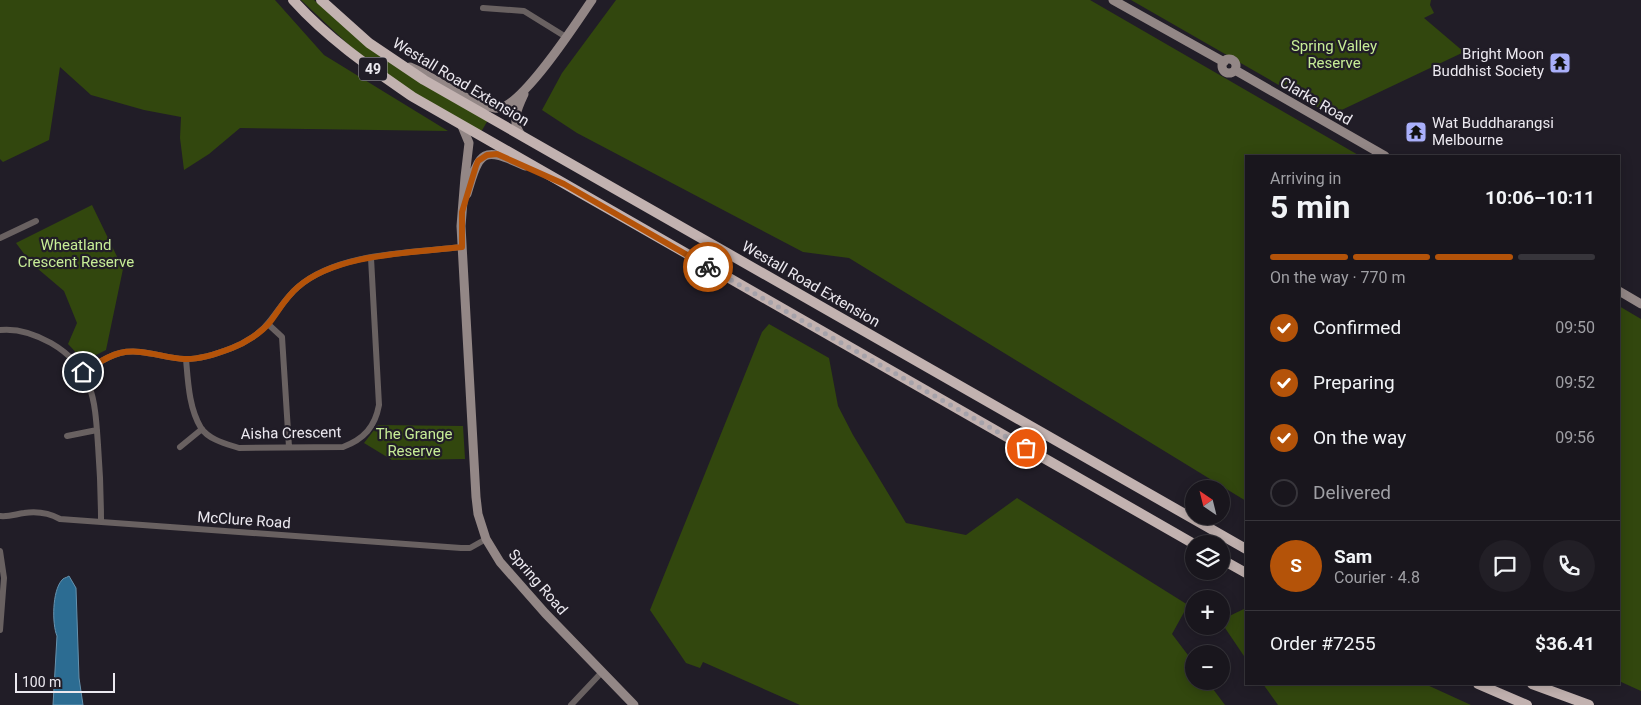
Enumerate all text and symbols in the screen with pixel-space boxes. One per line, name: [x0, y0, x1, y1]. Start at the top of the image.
street label: Westall Road Extension: [389, 34, 533, 130]
park label: Spring Valley Reserve: [1291, 37, 1377, 72]
place label: Bright Moon Buddhist Society: [1432, 45, 1544, 80]
temple icon: Bright Moon Buddhist Society: [1548, 51, 1572, 75]
road number: 49: [359, 58, 387, 80]
street label: Clarke Road: [1277, 73, 1355, 129]
place label: Wat Buddharangsi Melbourne: [1432, 114, 1554, 149]
temple icon: Wat Buddharangsi Melbourne: [1404, 120, 1428, 144]
text: Arriving in: [1270, 169, 1341, 188]
text: 10:06–10:11: [1485, 186, 1595, 209]
text: 5 min: [1270, 188, 1350, 226]
park label: Wheatland Crescent Reserve: [18, 236, 134, 271]
street label: Westall Road Extension: [739, 237, 883, 331]
courier: [683, 242, 733, 292]
icon: bike: [694, 253, 722, 281]
text: On the way · 770 m: [1270, 268, 1406, 287]
icon: check: [1270, 314, 1298, 342]
text: Confirmed: [1313, 316, 1401, 339]
text: 09:50: [1555, 318, 1595, 337]
pin: [62, 351, 104, 393]
icon: home: [69, 358, 97, 386]
icon: check: [1270, 369, 1298, 397]
text: Preparing: [1313, 371, 1395, 394]
text: 09:52: [1555, 373, 1595, 392]
street label: Aisha Crescent: [240, 423, 342, 443]
icon: check: [1270, 424, 1298, 452]
park label: The Grange Reserve: [376, 425, 452, 460]
text: On the way: [1313, 426, 1406, 449]
pin: [1005, 427, 1047, 469]
text: 09:56: [1555, 428, 1595, 447]
icon: bag: [1012, 434, 1040, 462]
north arrow: [1185, 480, 1230, 525]
map controls: [1185, 480, 1230, 690]
text: Delivered: [1313, 481, 1391, 504]
street label: McClure Road: [197, 508, 291, 532]
button: layers: [1185, 535, 1230, 580]
button: chat: [1479, 540, 1531, 592]
button: phone: [1543, 540, 1595, 592]
text: Sam: [1334, 545, 1372, 568]
street label: Spring Road: [505, 546, 571, 618]
text: S: [1290, 554, 1302, 577]
text: Courier · 4.8: [1334, 568, 1420, 587]
button: +: [1185, 590, 1230, 635]
text: Order #7255: [1270, 632, 1376, 655]
text: $36.41: [1535, 632, 1595, 655]
button: −: [1185, 645, 1230, 690]
scale bar: [15, 670, 115, 693]
text: 100 m: [22, 674, 61, 690]

